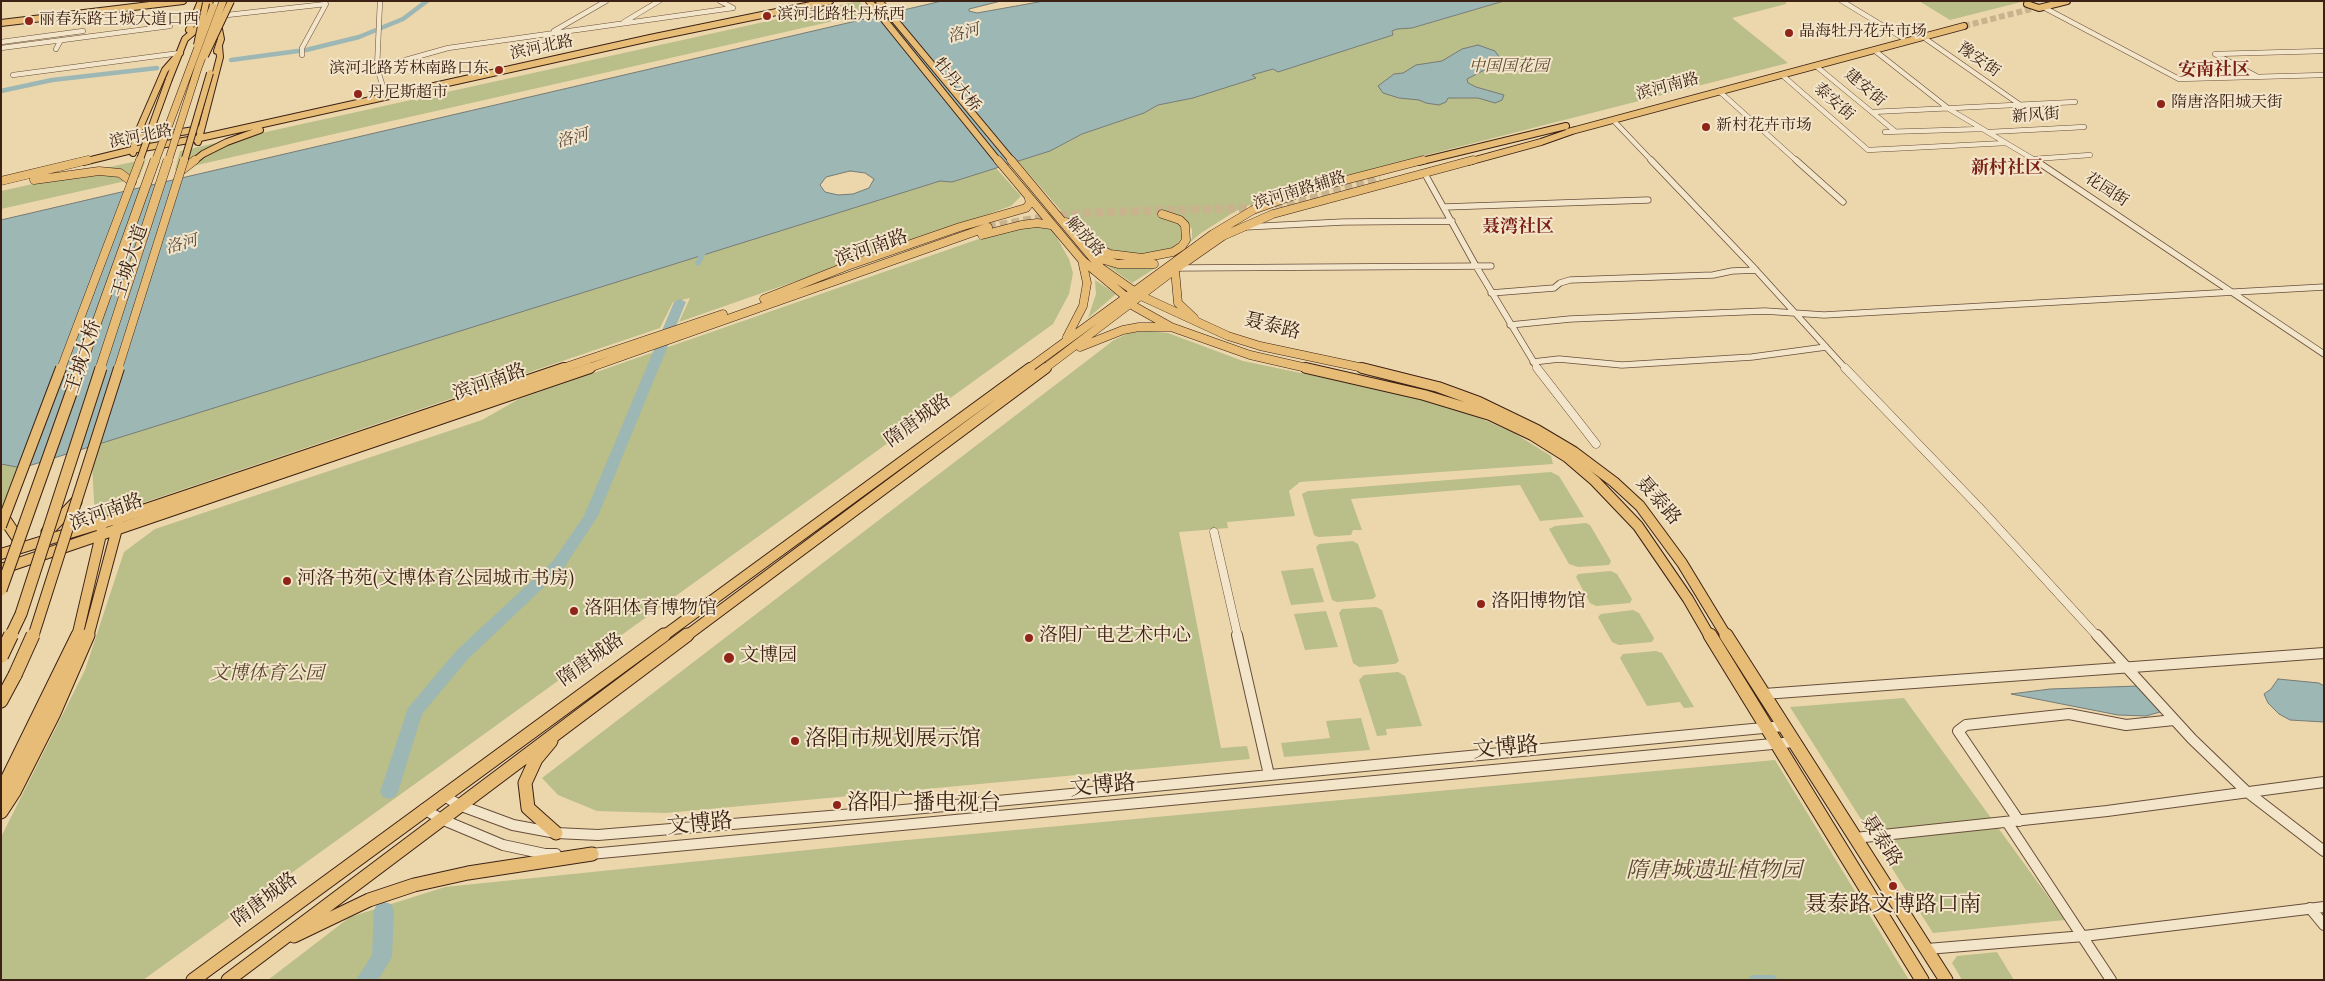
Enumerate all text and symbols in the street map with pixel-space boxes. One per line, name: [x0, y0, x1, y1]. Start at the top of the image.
place label: 滨河北路牡丹桥西: [777, 6, 905, 26]
marker: 滨河北路牡丹桥西: [761, 10, 773, 22]
place label: 丽春东路王城大道口西: [39, 11, 199, 31]
marker: 丽春东路王城大道口西: [23, 15, 35, 27]
water label: 洛河: [946, 22, 982, 48]
place label: 晶海牡丹花卉市场: [1799, 23, 1927, 43]
marker: 晶海牡丹花卉市场: [1783, 27, 1795, 39]
street label: 滨河北路: [509, 33, 575, 65]
street label: 豫安街: [1953, 39, 2003, 83]
street label: 牡丹大桥: [928, 55, 984, 117]
park label: 中国国花园: [1469, 58, 1549, 78]
place label: 滨河北路芳林南路口东: [329, 60, 489, 80]
district label: 安南社区: [2178, 61, 2250, 83]
marker: 滨河北路芳林南路口东: [493, 64, 505, 76]
street label: 建安街: [1839, 66, 1889, 112]
street label: 滨河南路: [1635, 70, 1701, 106]
street label: 泰安街: [1809, 80, 1857, 126]
place label: 丹尼斯超市: [368, 84, 448, 104]
marker: 丹尼斯超市: [352, 88, 364, 100]
place label: 隋唐洛阳城天街: [2171, 94, 2283, 114]
marker: 隋唐洛阳城天街: [2155, 98, 2167, 110]
street label: 新风街: [2011, 106, 2061, 128]
place label: 新村花卉市场: [1716, 117, 1812, 137]
marker: 新村花卉市场: [1700, 121, 1712, 133]
street label: 滨河北路: [108, 122, 174, 154]
water label: 洛河: [555, 127, 591, 153]
district label: 新村社区: [1971, 159, 2043, 181]
street label: 滨河南路辅路: [1251, 169, 1349, 215]
street label: 花园街: [2081, 170, 2131, 212]
street label: 解放路: [1061, 214, 1107, 262]
district label: 聂湾社区: [1482, 218, 1554, 240]
street label: 王城大道: [109, 222, 155, 302]
street label: 滨河南路: [832, 227, 912, 273]
water label: 洛河: [164, 233, 200, 259]
street label: 聂泰路: [1242, 310, 1302, 346]
street label: 王城大桥: [62, 317, 108, 397]
street label: 滨河南路: [450, 361, 530, 407]
street label: 隋唐城路: [882, 390, 956, 454]
street label: 聂泰路: [1630, 473, 1684, 531]
street label: 滨河南路: [67, 491, 147, 537]
place label: 河洛书苑(文博体育公园城市书房): [297, 570, 574, 592]
marker: 河洛书苑(文博体育公园城市书房): [281, 575, 293, 587]
place label: 洛阳博物馆: [1491, 593, 1586, 615]
marker: 洛阳博物馆: [1475, 598, 1487, 610]
place label: 洛阳体育博物馆: [584, 600, 717, 622]
marker: 洛阳体育博物馆: [568, 605, 580, 617]
place label: 洛阳广电艺术中心: [1039, 627, 1191, 649]
street label: 隋唐城路: [555, 629, 629, 693]
marker: 洛阳广电艺术中心: [1023, 632, 1035, 644]
place label: 文博园: [740, 647, 797, 669]
marker: 文博园: [722, 651, 736, 665]
park label: 文博体育公园: [210, 665, 324, 687]
place label: 洛阳市规划展示馆: [805, 728, 981, 754]
street label: 文博路: [1472, 734, 1540, 766]
marker: 洛阳市规划展示馆: [789, 735, 801, 747]
street label: 文博路: [1069, 772, 1137, 804]
place label: 洛阳广播电视台: [847, 792, 1001, 818]
marker: 洛阳广播电视台: [831, 799, 843, 811]
street label: 文博路: [666, 810, 734, 842]
street label: 聂泰路: [1855, 812, 1905, 872]
park label: 隋唐城遗址植物园: [1626, 860, 1802, 886]
street label: 隋唐城路: [229, 869, 303, 933]
marker: 聂泰路文博路口南: [1887, 880, 1899, 892]
place label: 聂泰路文博路口南: [1805, 894, 1981, 920]

